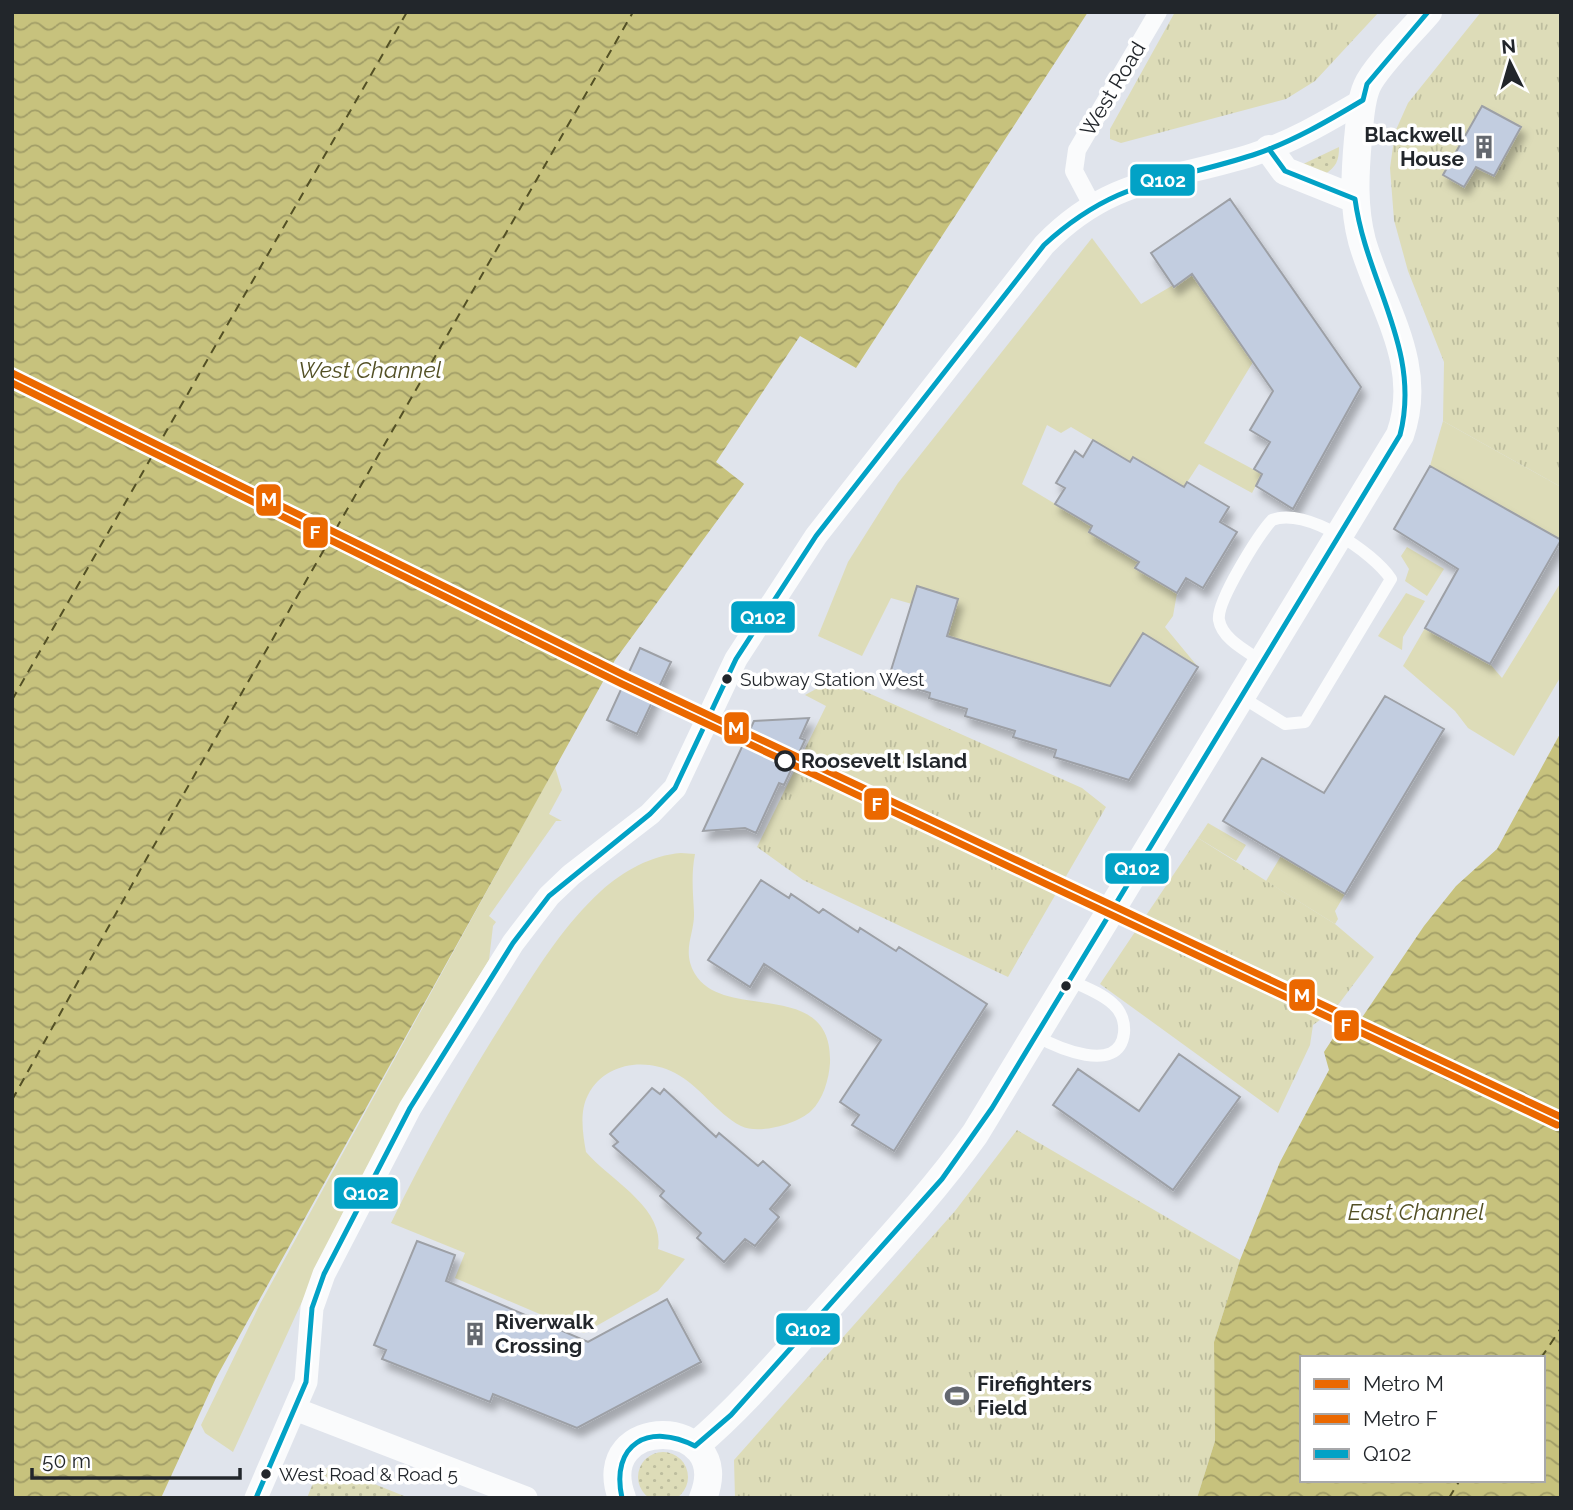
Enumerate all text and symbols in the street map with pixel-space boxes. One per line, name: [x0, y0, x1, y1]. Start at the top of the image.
north arrow: [1475, 28, 1545, 98]
text: N: [1500, 34, 1517, 58]
street label: West Road: [1075, 37, 1151, 141]
place label: Blackwell House: [1364, 122, 1464, 171]
building icon: Blackwell House: [1470, 133, 1498, 161]
line badge: Q102: [1129, 163, 1196, 197]
text: Q102: [1140, 169, 1186, 191]
water label: West Channel: [298, 356, 442, 383]
line badge: M: [255, 483, 282, 517]
text: M: [261, 488, 277, 510]
line badge: F: [302, 516, 329, 549]
text: F: [310, 521, 321, 543]
line badge: Q102: [730, 600, 796, 634]
text: Q102: [740, 606, 786, 628]
place label: Subway Station West: [740, 668, 925, 690]
marker: Subway Station West: [720, 672, 734, 686]
line badge: M: [723, 711, 750, 745]
text: M: [728, 717, 744, 739]
place label: Roosevelt Island: [801, 748, 967, 773]
marker: Roosevelt Island: [775, 751, 795, 771]
line badge: F: [863, 787, 890, 821]
text: F: [872, 793, 883, 815]
line badge: Q102: [1104, 852, 1170, 885]
text: Q102: [1114, 857, 1160, 879]
line badge: M: [1288, 978, 1316, 1012]
unlabelled marker: [1059, 979, 1073, 993]
text: M: [1294, 984, 1310, 1006]
line badge: F: [1333, 1009, 1360, 1042]
text: F: [1341, 1014, 1352, 1036]
line badge: Q102: [333, 1176, 399, 1210]
text: Q102: [343, 1182, 389, 1204]
water label: East Channel: [1348, 1198, 1484, 1225]
place label: Riverwalk Crossing: [495, 1309, 594, 1358]
line badge: Q102: [775, 1312, 841, 1346]
text: Q102: [785, 1318, 831, 1340]
building icon: Riverwalk Crossing: [461, 1320, 489, 1348]
legend: [1300, 1356, 1545, 1482]
place label: Firefighters Field: [977, 1371, 1092, 1420]
text: Metro M: [1363, 1371, 1444, 1396]
sports icon: Firefighters Field: [943, 1382, 971, 1410]
text: Metro F: [1363, 1406, 1438, 1431]
scale bar: [32, 1436, 240, 1480]
text: Q102: [1363, 1441, 1412, 1466]
text: 50 m: [42, 1448, 91, 1473]
place label: West Road & Road 5: [279, 1463, 458, 1485]
marker: West Road & Road 5: [259, 1467, 273, 1481]

